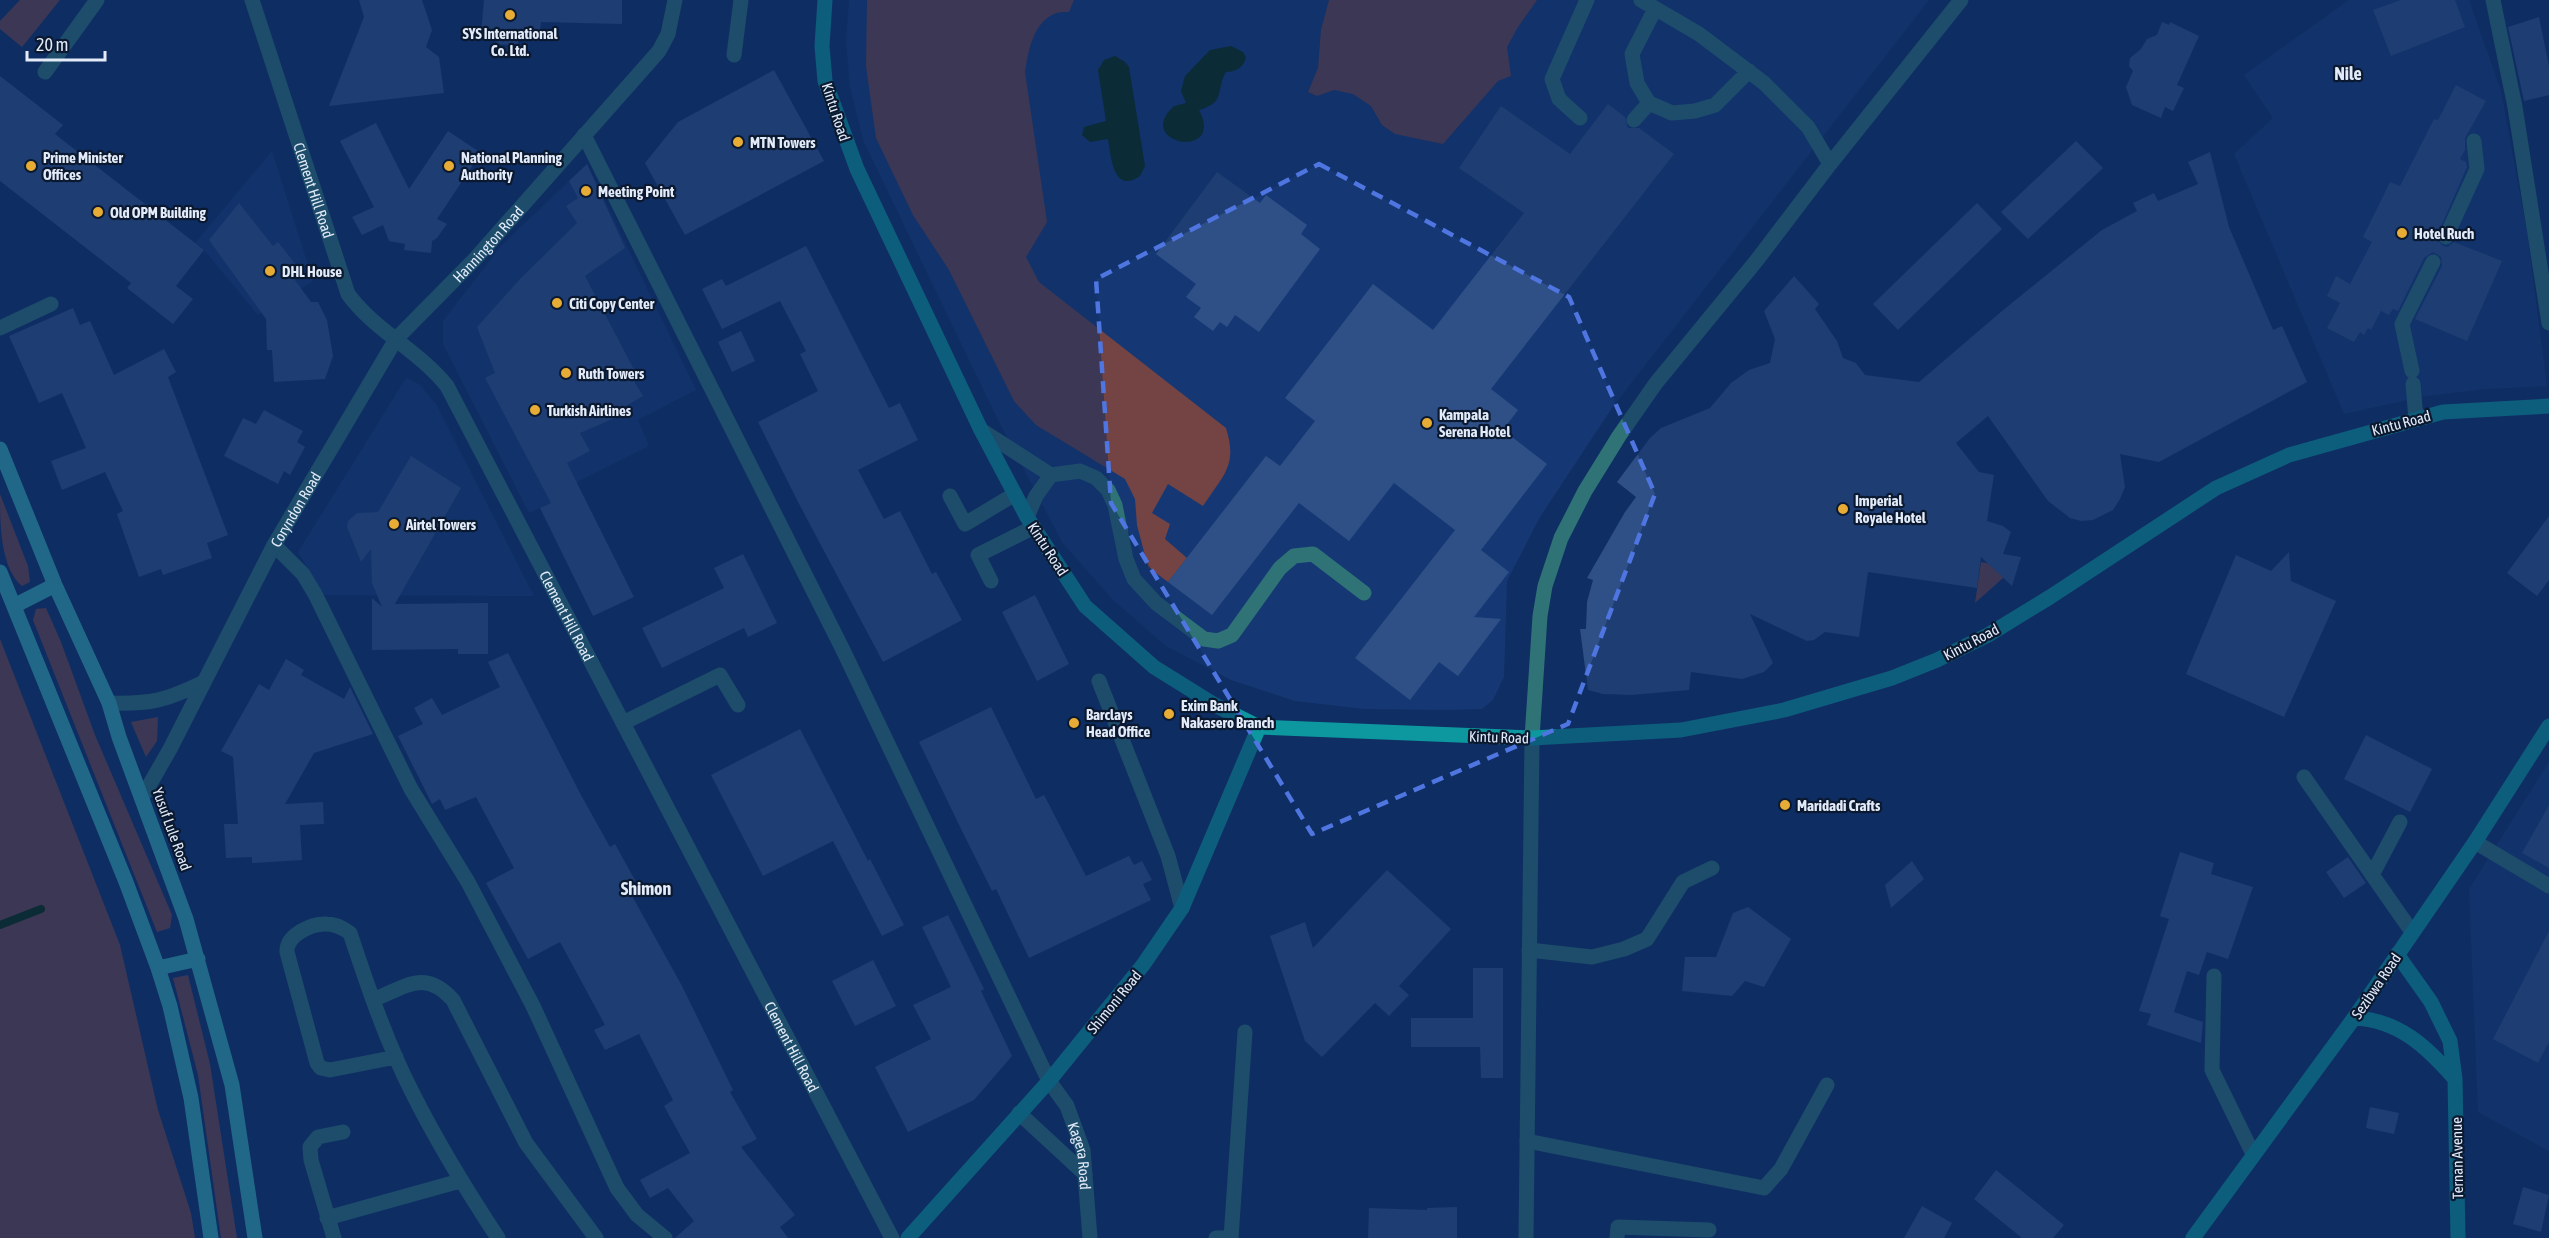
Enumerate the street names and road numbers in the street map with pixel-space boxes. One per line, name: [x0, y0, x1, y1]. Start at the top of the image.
street label: Kintu Road: [819, 81, 853, 143]
street label: Clement Hill Road: [291, 140, 338, 240]
street label: Hannington Road: [449, 202, 526, 285]
street label: Kintu Road: [2370, 407, 2432, 439]
street label: Coryndon Road: [266, 469, 324, 550]
street label: Kintu Road: [1024, 519, 1072, 579]
street label: Clement Hill Road: [536, 568, 598, 664]
street label: Kintu Road: [1940, 620, 2002, 664]
street label: Kintu Road: [1469, 727, 1529, 747]
street label: Yusuf Lule Road: [149, 785, 195, 873]
street label: Sezibwa Road: [2348, 950, 2404, 1022]
street label: Shimoni Road: [1083, 967, 1145, 1037]
street label: Clement Hill Road: [761, 998, 823, 1095]
street label: Ternan Avenue: [2448, 1117, 2466, 1199]
street label: Kagera Road: [1065, 1120, 1095, 1190]

